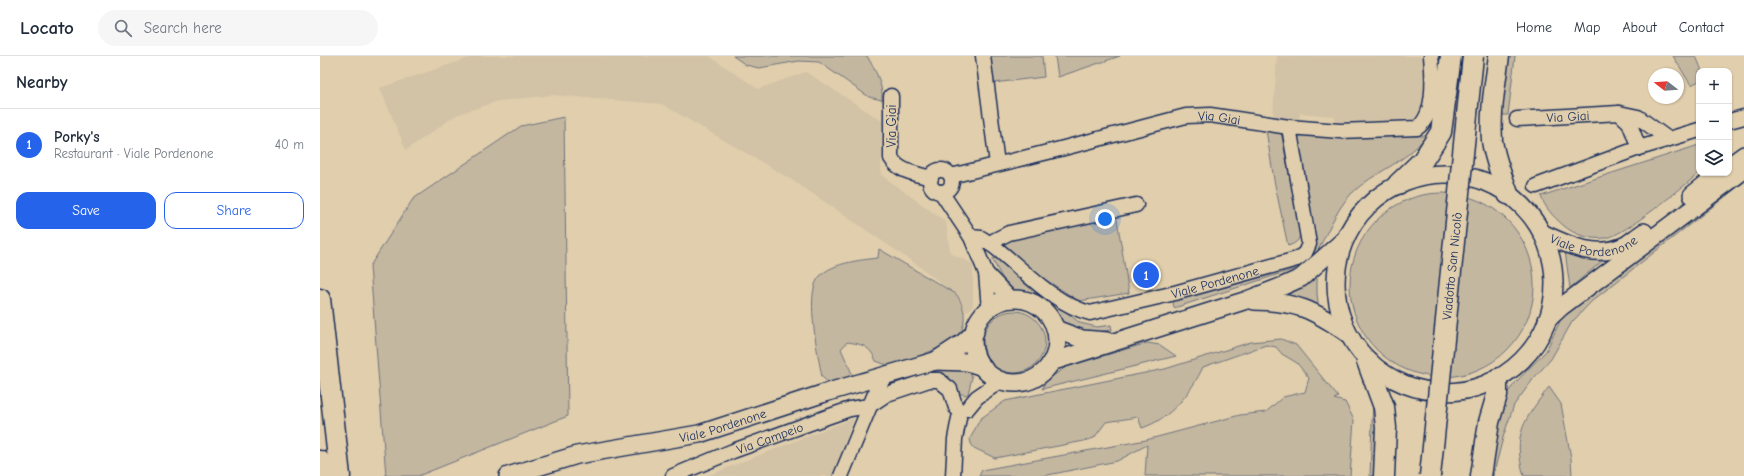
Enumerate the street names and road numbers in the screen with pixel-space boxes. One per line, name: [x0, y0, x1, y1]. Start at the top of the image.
street label: Via Giai: [884, 105, 899, 147]
street label: Via Giai: [1198, 107, 1242, 127]
street label: Via Giai: [1546, 107, 1590, 125]
street label: Viadotto San Nicolò: [1439, 211, 1464, 321]
street label: Viale Pordenone: [1548, 226, 1638, 242]
street label: Viale Pordenone: [1169, 262, 1261, 301]
street label: Viale Pordenone: [678, 405, 768, 445]
street label: Via Campeio: [734, 419, 805, 457]

